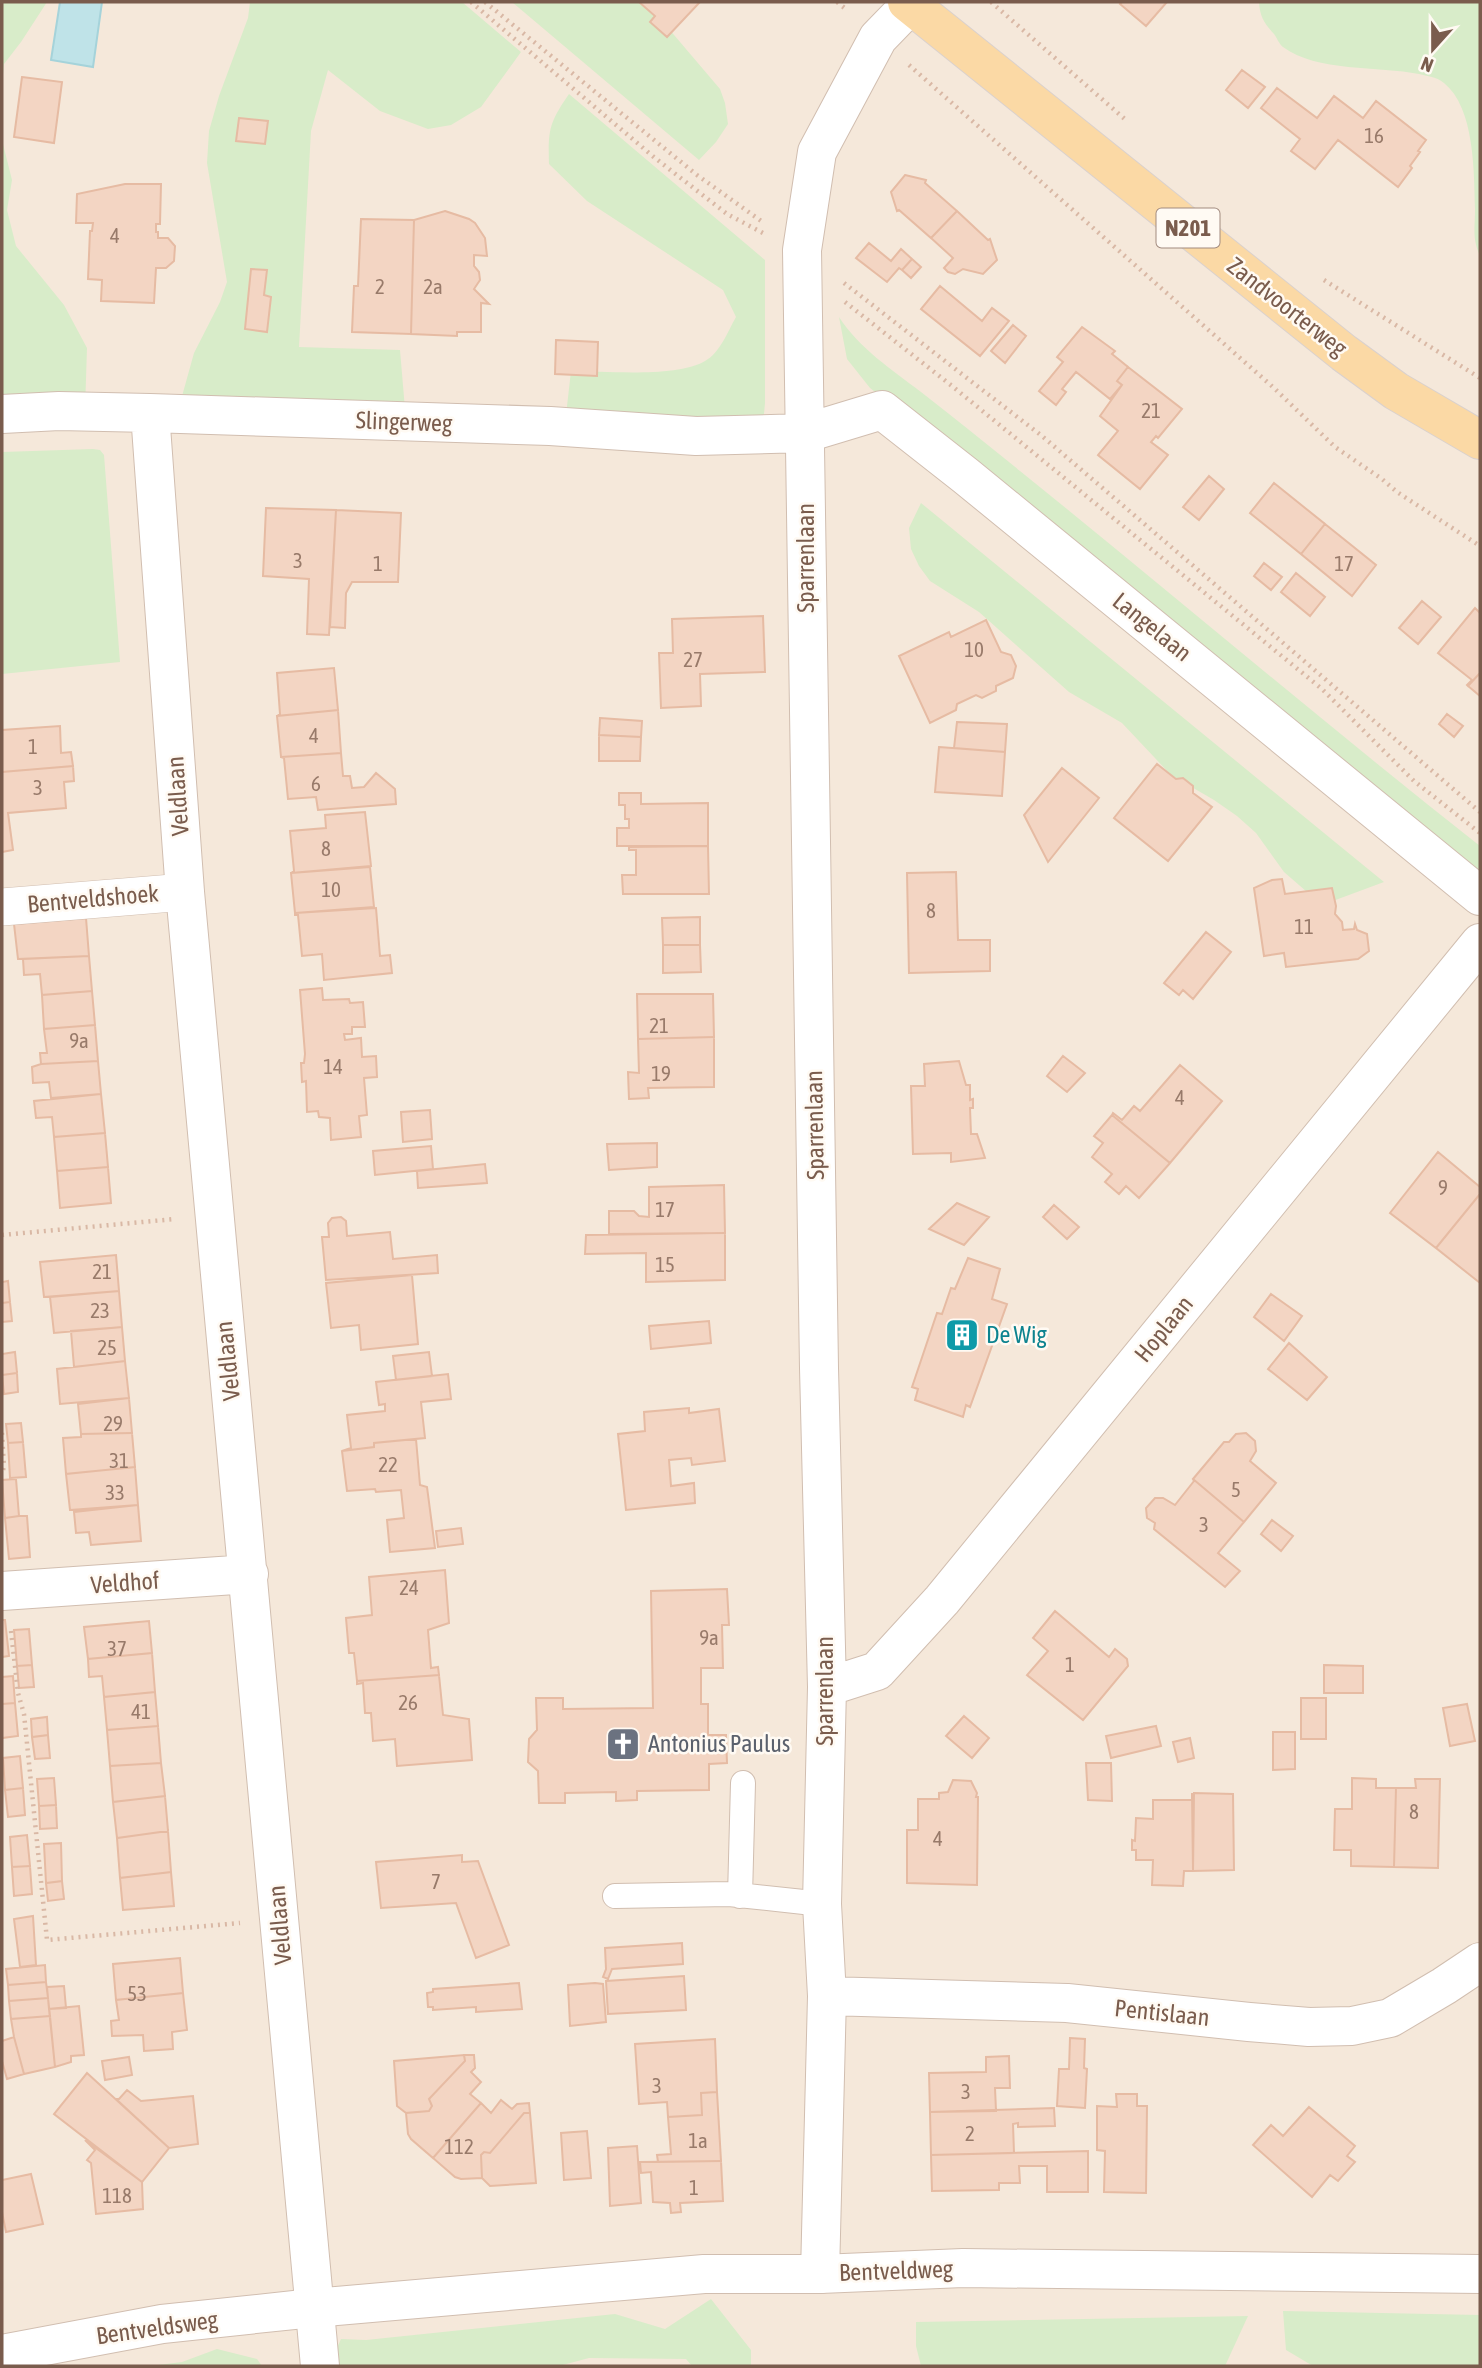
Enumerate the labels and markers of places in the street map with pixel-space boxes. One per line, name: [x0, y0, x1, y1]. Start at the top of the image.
building icon: De Wig: [943, 1316, 981, 1354]
place label: De Wig: [986, 1321, 1048, 1348]
church icon: Antonius Paulus: [604, 1725, 642, 1763]
place label: Antonius Paulus: [648, 1730, 790, 1757]

